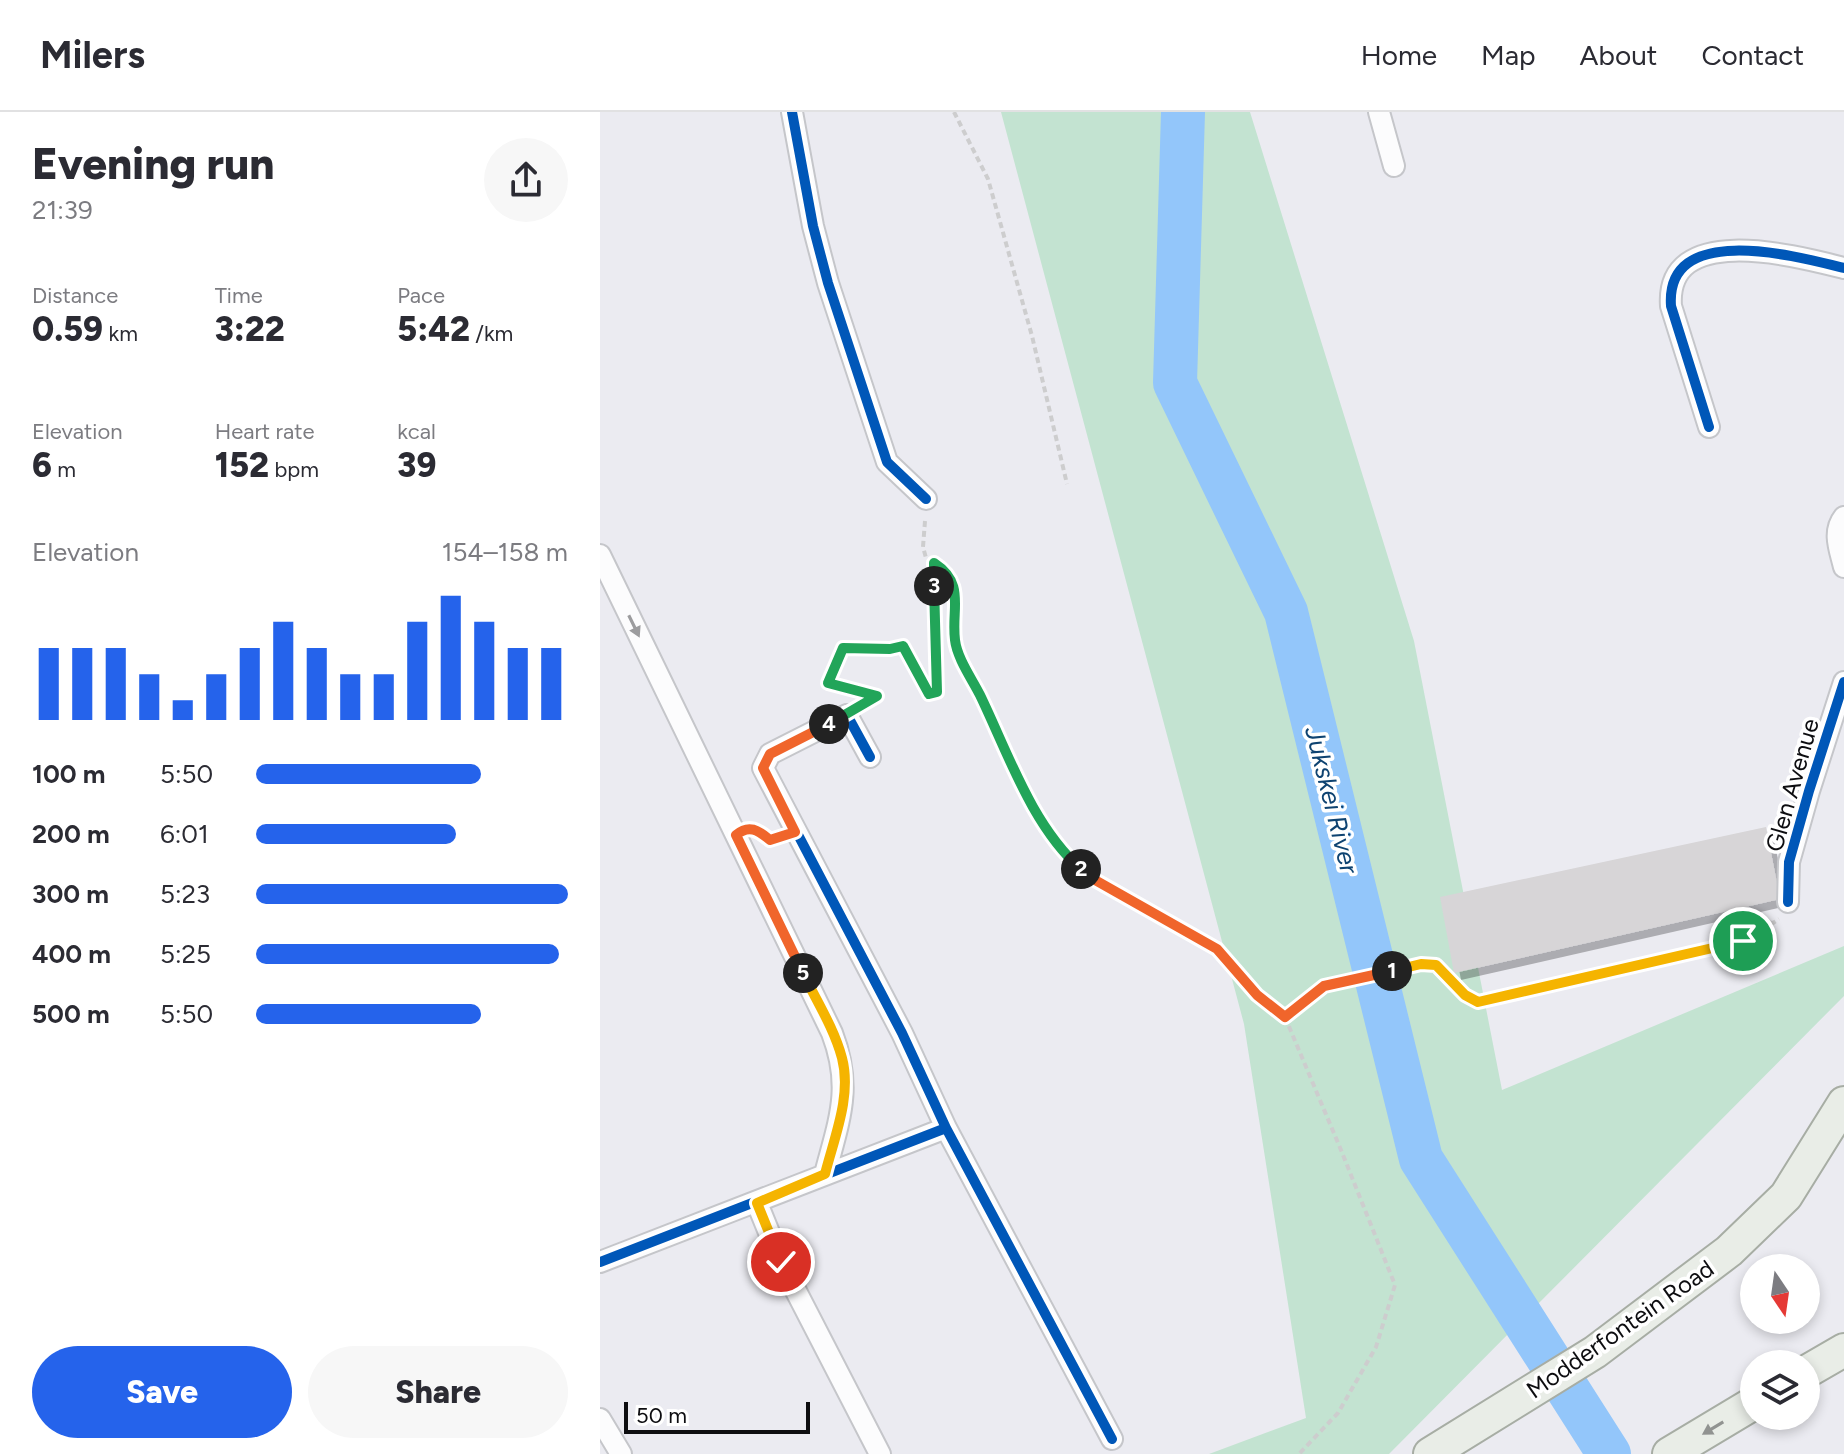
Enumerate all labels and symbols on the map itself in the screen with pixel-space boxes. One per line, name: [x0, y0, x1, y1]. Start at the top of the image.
pin: 3: [914, 566, 954, 606]
one-way arrow: [627, 614, 641, 637]
pin: 4: [809, 704, 849, 744]
street label: Glen Avenue: [1759, 715, 1825, 855]
water label: Jukskei River: [1298, 722, 1366, 878]
pin: 2: [1061, 849, 1101, 889]
pin: [1709, 907, 1777, 975]
pin: 1: [1372, 951, 1412, 991]
pin: 5: [783, 953, 823, 993]
pin: [747, 1228, 815, 1296]
street label: Modderfontein Road: [1521, 1253, 1719, 1405]
north arrow: [1740, 1254, 1820, 1334]
scale bar: [624, 1398, 810, 1434]
one-way arrow: [1702, 1421, 1724, 1435]

